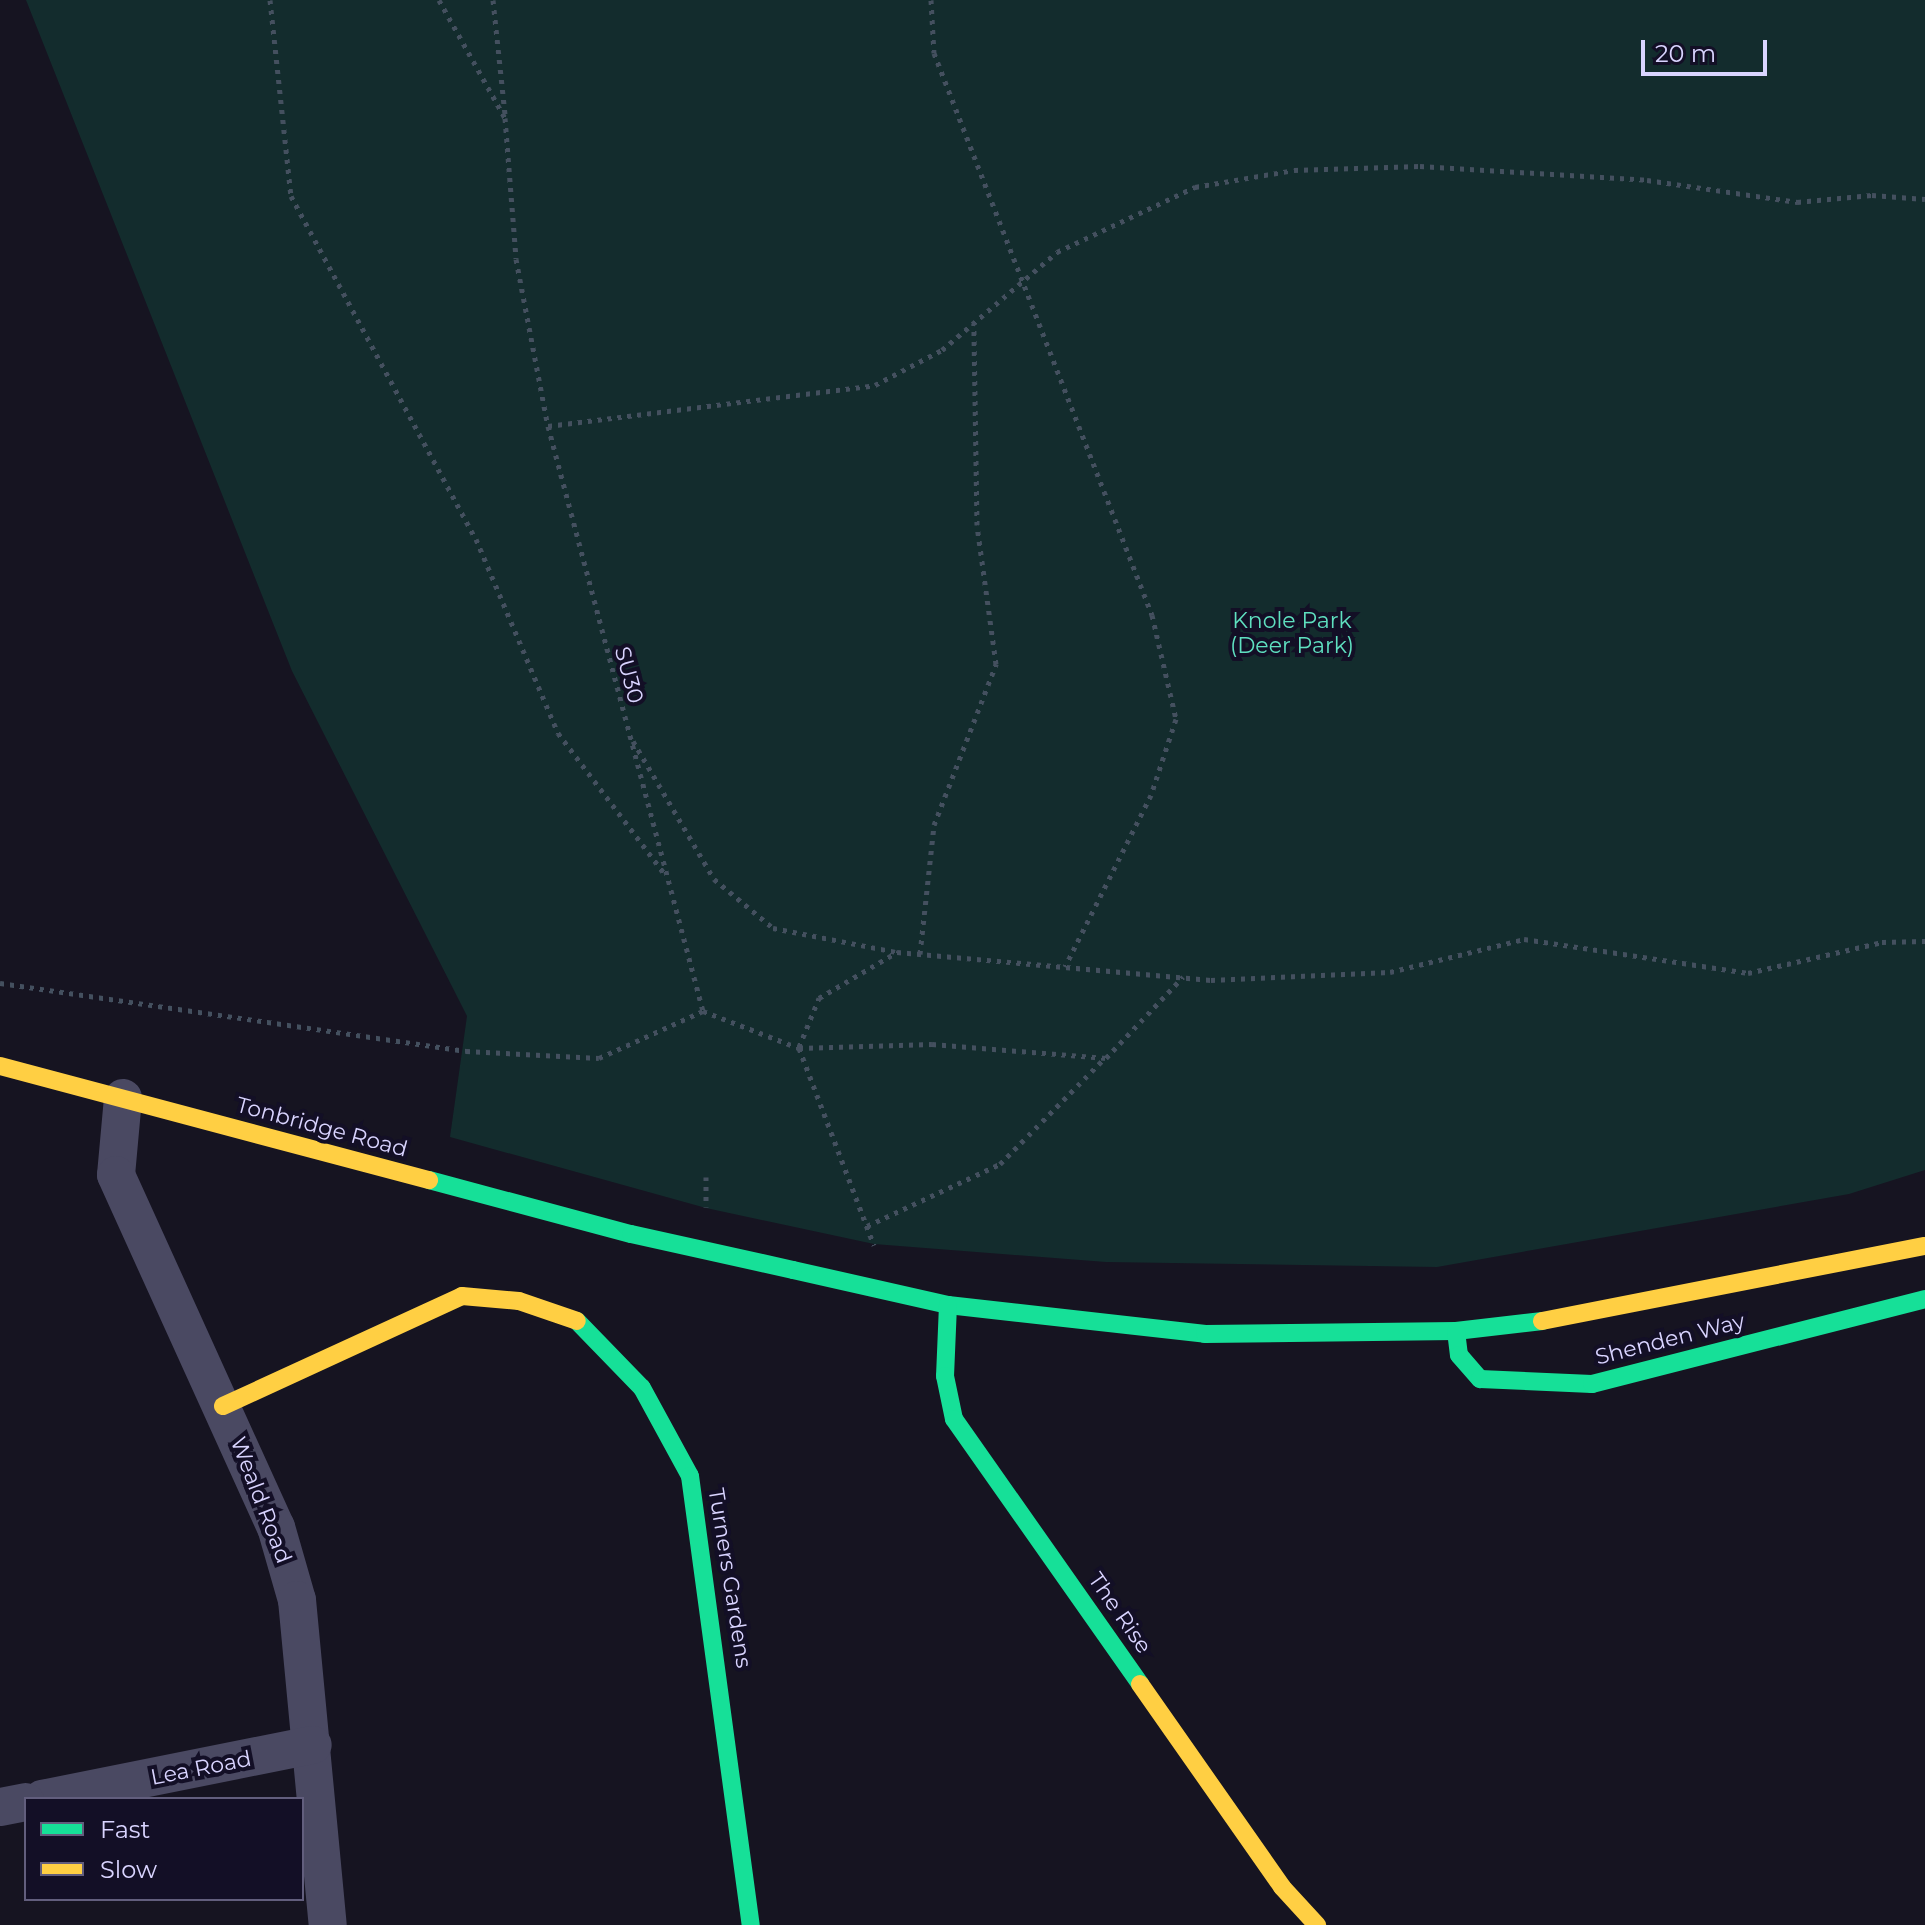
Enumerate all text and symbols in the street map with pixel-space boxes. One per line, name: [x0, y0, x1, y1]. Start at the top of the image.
scale bar: [1645, 24, 1771, 74]
text: 20 m: [1655, 39, 1716, 68]
park label: Knole Park (Deer Park): [1230, 607, 1354, 658]
street label: SU30: [609, 644, 649, 706]
street label: Tonbridge Road: [234, 1091, 410, 1163]
street label: Shenden Way: [1593, 1308, 1747, 1370]
street label: Weald Road: [225, 1433, 297, 1567]
street label: Turners Gardens: [703, 1486, 757, 1670]
street label: The Rise: [1083, 1568, 1157, 1658]
street label: Lea Road: [148, 1745, 254, 1791]
legend: [24, 1797, 304, 1901]
text: Fast: [100, 1815, 150, 1844]
text: Slow: [100, 1855, 157, 1884]

